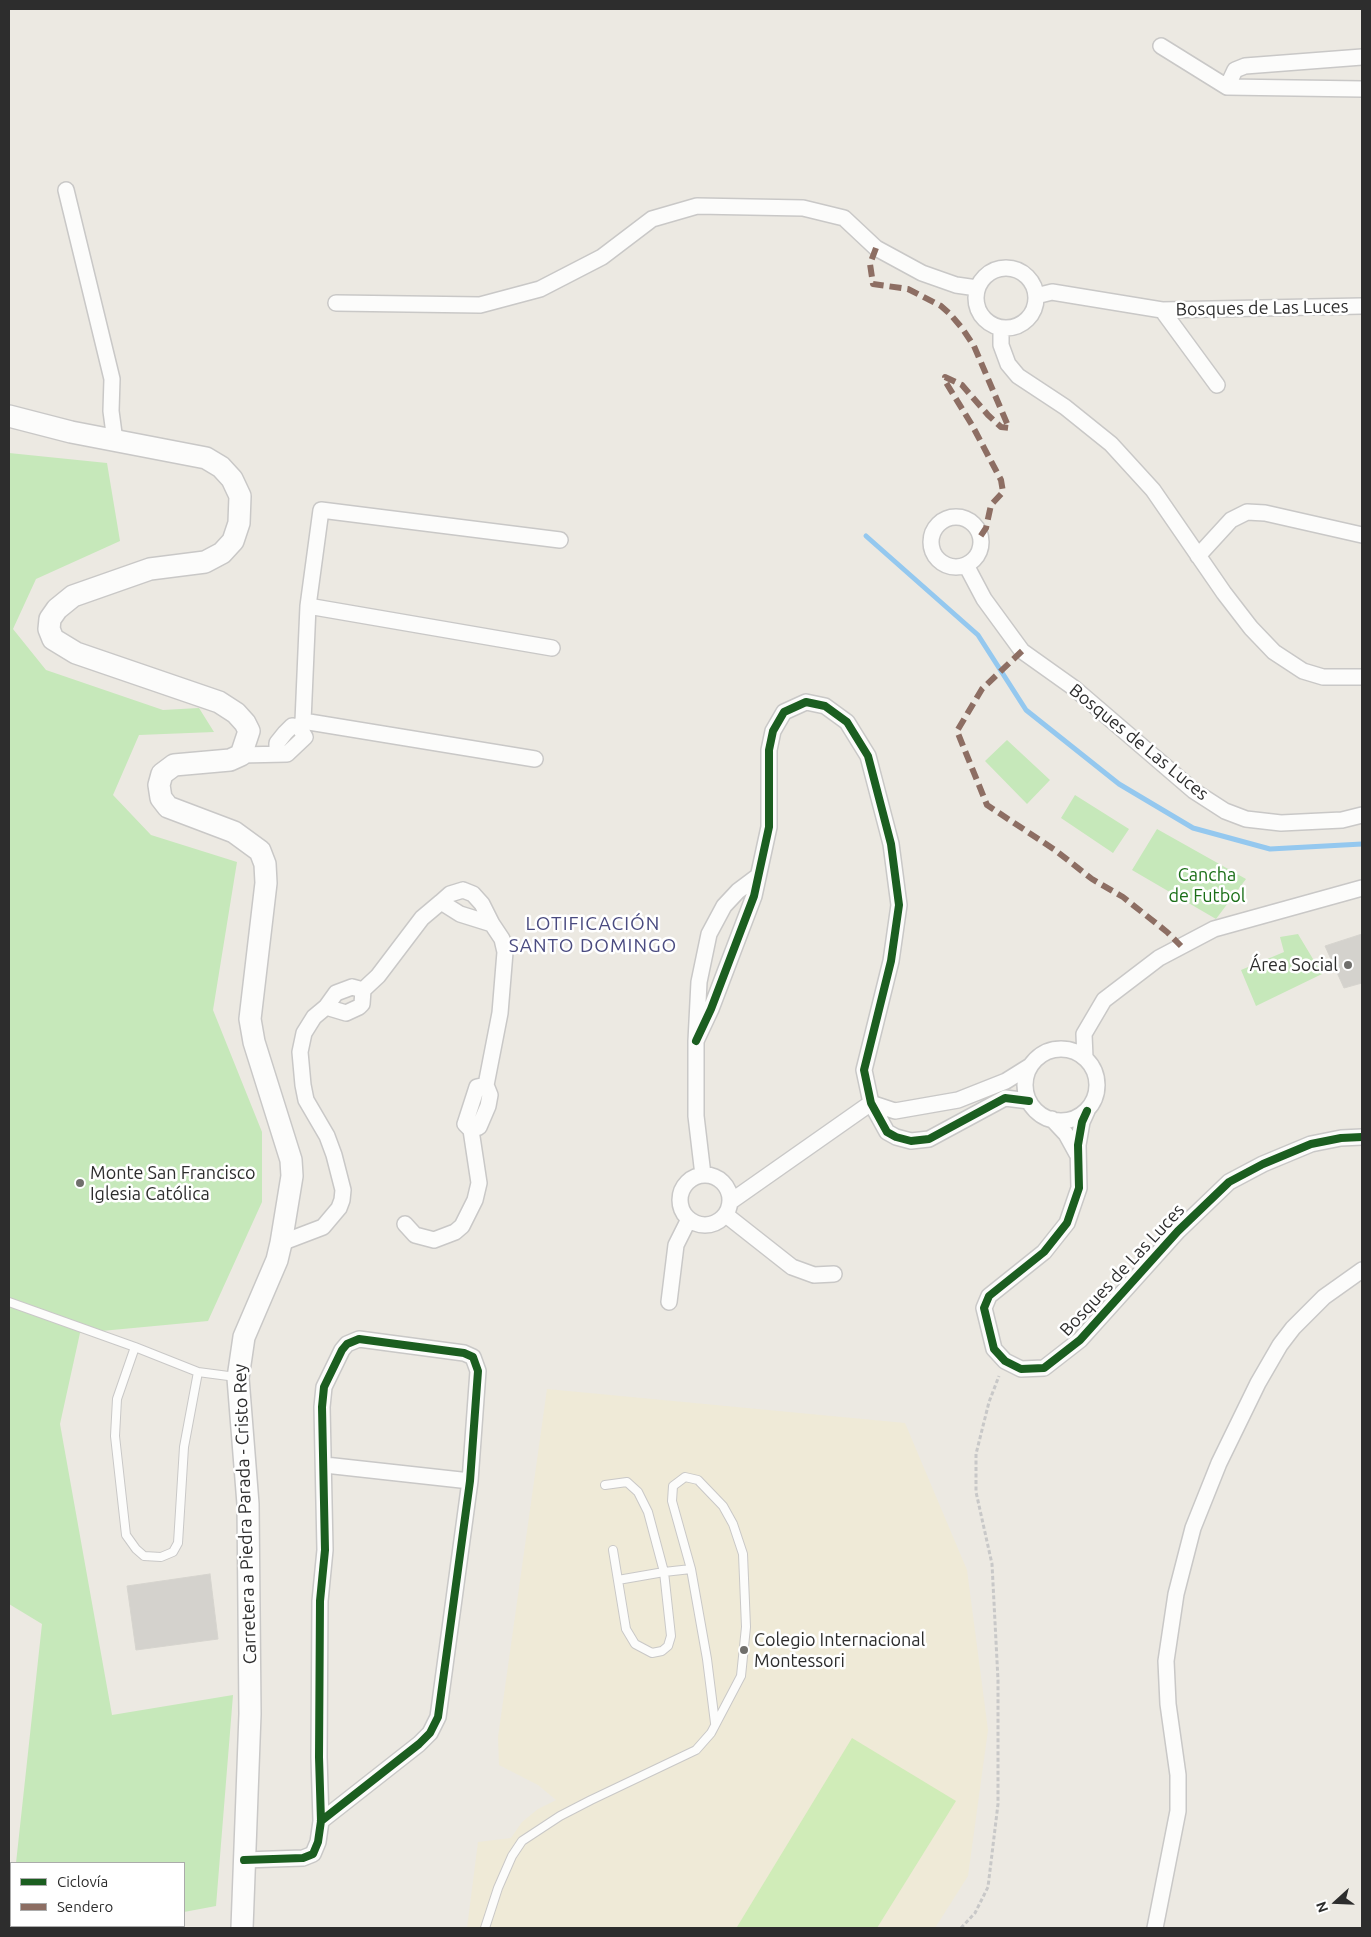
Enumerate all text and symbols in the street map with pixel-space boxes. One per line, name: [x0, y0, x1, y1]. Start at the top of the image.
street label: Bosques de Las Luces: [1175, 296, 1349, 320]
street label: Bosques de Las Luces: [1065, 679, 1213, 805]
park label: Cancha de Futbol: [1169, 864, 1245, 906]
district label: LOTIFICACIÓN SANTO DOMINGO: [507, 913, 679, 957]
place label: Área Social: [1250, 954, 1338, 976]
marker: Área Social: [1342, 959, 1354, 971]
place label: Monte San Francisco Iglesia Católica: [90, 1162, 256, 1204]
marker: Monte San Francisco Iglesia Católica: [74, 1177, 86, 1189]
street label: Bosques de Las Luces: [1055, 1199, 1189, 1341]
street label: Carretera a Piedra Parada - Cristo Rey: [229, 1363, 261, 1665]
place label: Colegio Internacional Montessori: [754, 1629, 925, 1672]
marker: Colegio Internacional Montessori: [738, 1644, 750, 1656]
legend: [10, 1862, 185, 1927]
text: Ciclovía: [57, 1873, 108, 1890]
north arrow: [1311, 1877, 1361, 1927]
text: Sendero: [57, 1898, 113, 1915]
text: N: [1313, 1899, 1331, 1915]

